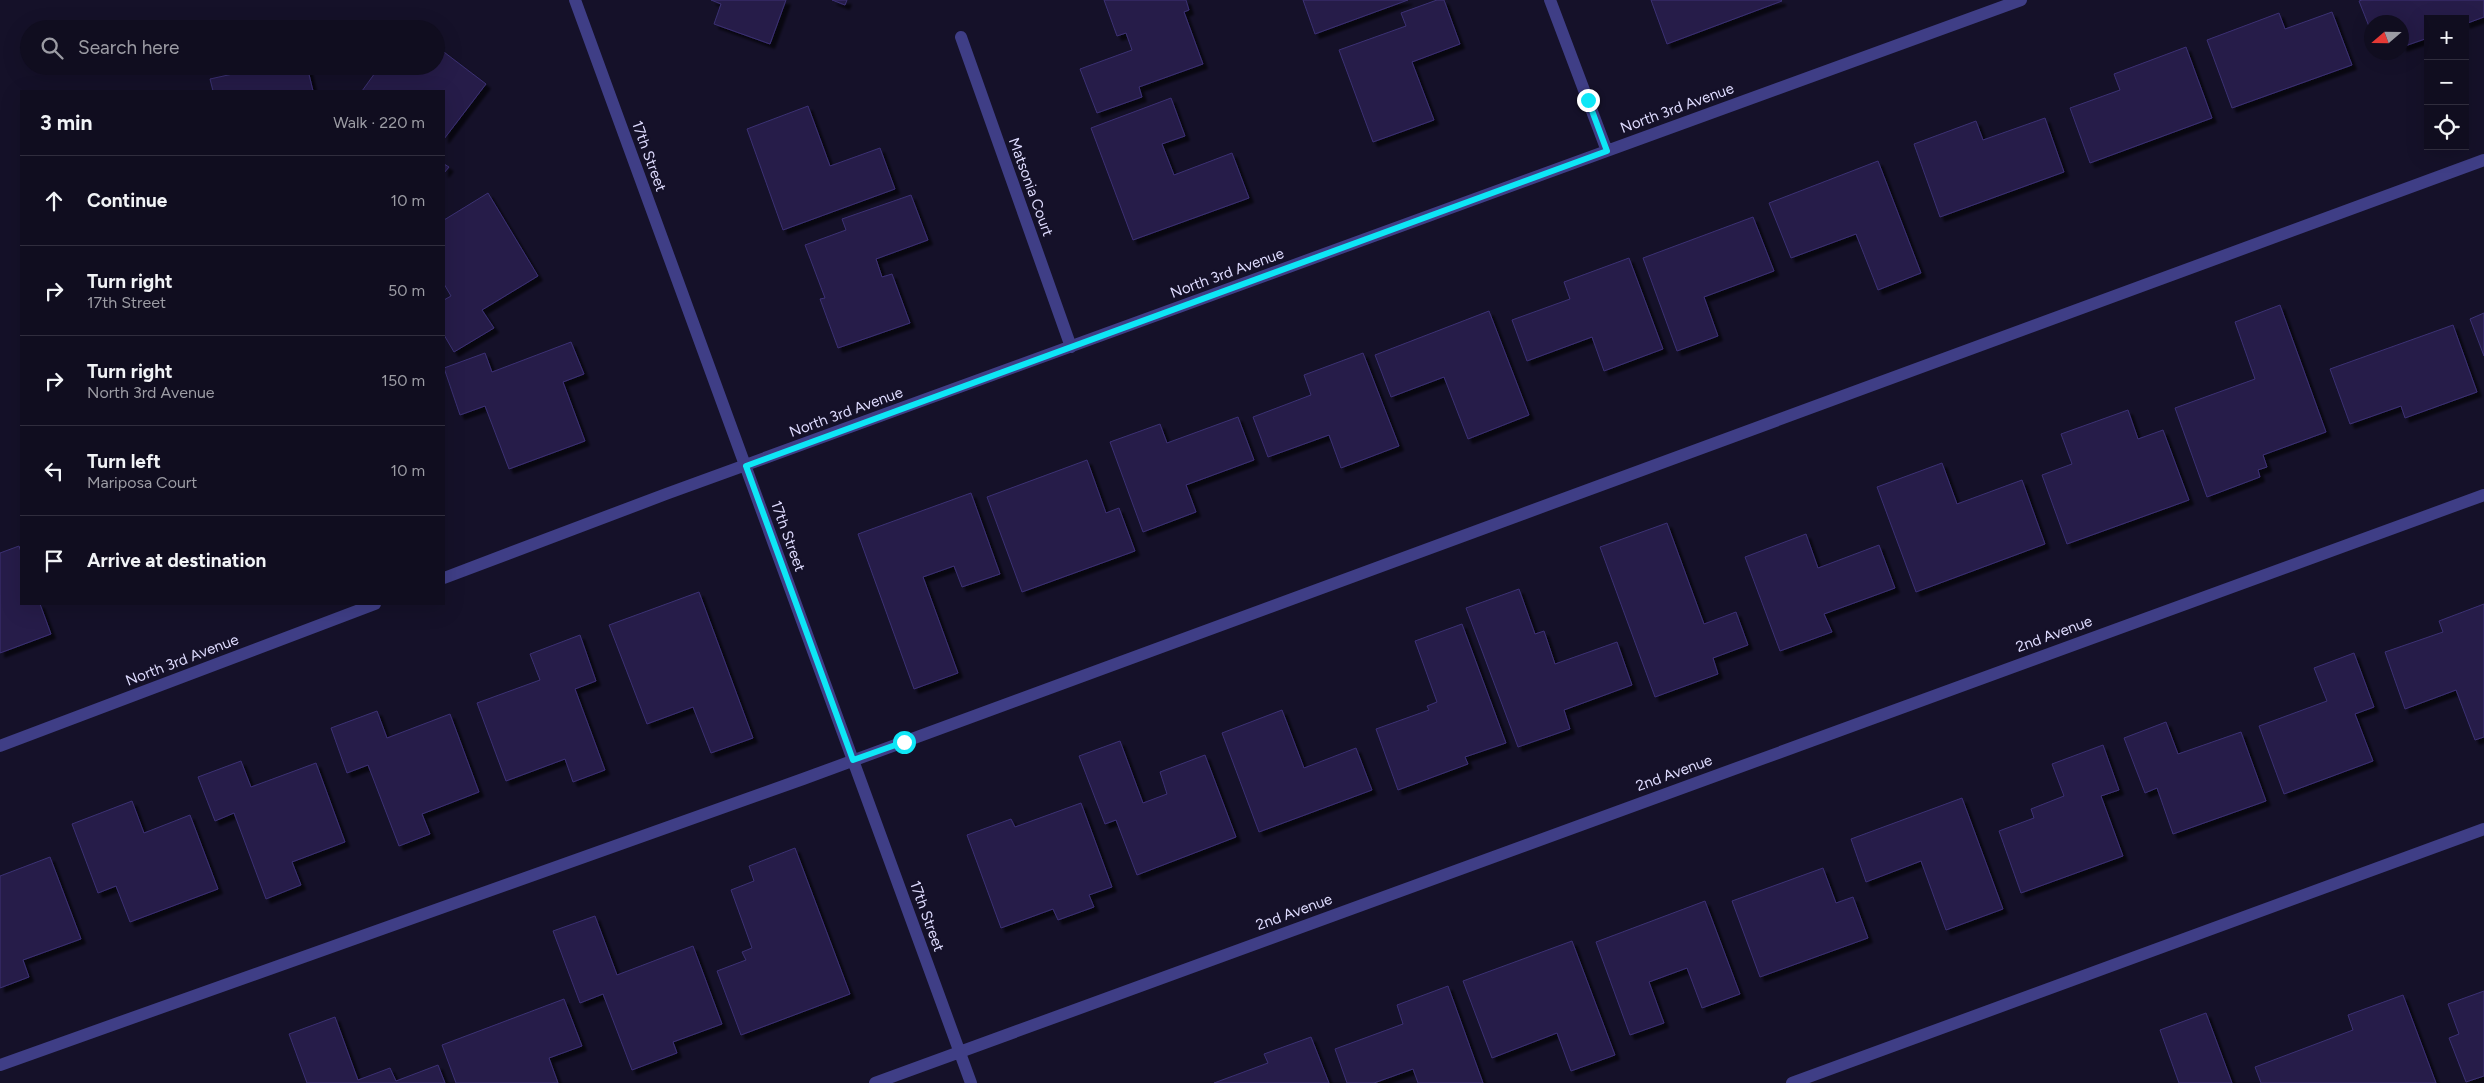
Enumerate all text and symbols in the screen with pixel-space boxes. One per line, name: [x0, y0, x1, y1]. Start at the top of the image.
north arrow: [2364, 15, 2409, 60]
map controls: [2424, 15, 2469, 150]
button: +: [2424, 15, 2469, 60]
search box: [20, 20, 445, 75]
icon: search: [38, 34, 66, 62]
text: Search here: [78, 36, 180, 59]
button: −: [2424, 60, 2469, 105]
street label: North 3rd Avenue: [1618, 79, 1736, 137]
route end: [1577, 89, 1600, 112]
button: locate: [2424, 105, 2469, 150]
text: 3 min: [40, 110, 92, 135]
text: Walk · 220 m: [333, 113, 425, 132]
street label: 17th Street: [628, 118, 670, 194]
street label: Matsonia Court: [1005, 135, 1057, 239]
icon: ahead: [40, 187, 68, 215]
text: Continue: [87, 189, 167, 212]
text: 10 m: [391, 191, 425, 210]
street label: North 3rd Avenue: [1168, 244, 1286, 302]
text: Turn right: [87, 270, 173, 293]
icon: right: [40, 277, 68, 305]
text: 50 m: [388, 281, 425, 300]
text: 17th Street: [87, 293, 166, 312]
text: Turn right: [87, 360, 173, 383]
icon: right: [40, 367, 68, 395]
text: 150 m: [381, 371, 425, 390]
text: North 3rd Avenue: [87, 383, 215, 402]
street label: North 3rd Avenue: [787, 383, 905, 441]
text: Turn left: [87, 450, 161, 473]
icon: left: [40, 457, 68, 485]
text: 10 m: [391, 461, 425, 480]
text: Mariposa Court: [87, 473, 197, 492]
street label: 17th Street: [767, 498, 809, 574]
icon: arrive: [40, 547, 68, 575]
text: Arrive at destination: [87, 549, 266, 572]
street label: 2nd Avenue: [2013, 612, 2095, 656]
street label: North 3rd Avenue: [123, 630, 241, 690]
route start: [893, 731, 916, 754]
street label: 2nd Avenue: [1633, 751, 1715, 795]
street label: 17th Street: [906, 878, 948, 954]
street label: 2nd Avenue: [1253, 890, 1335, 934]

